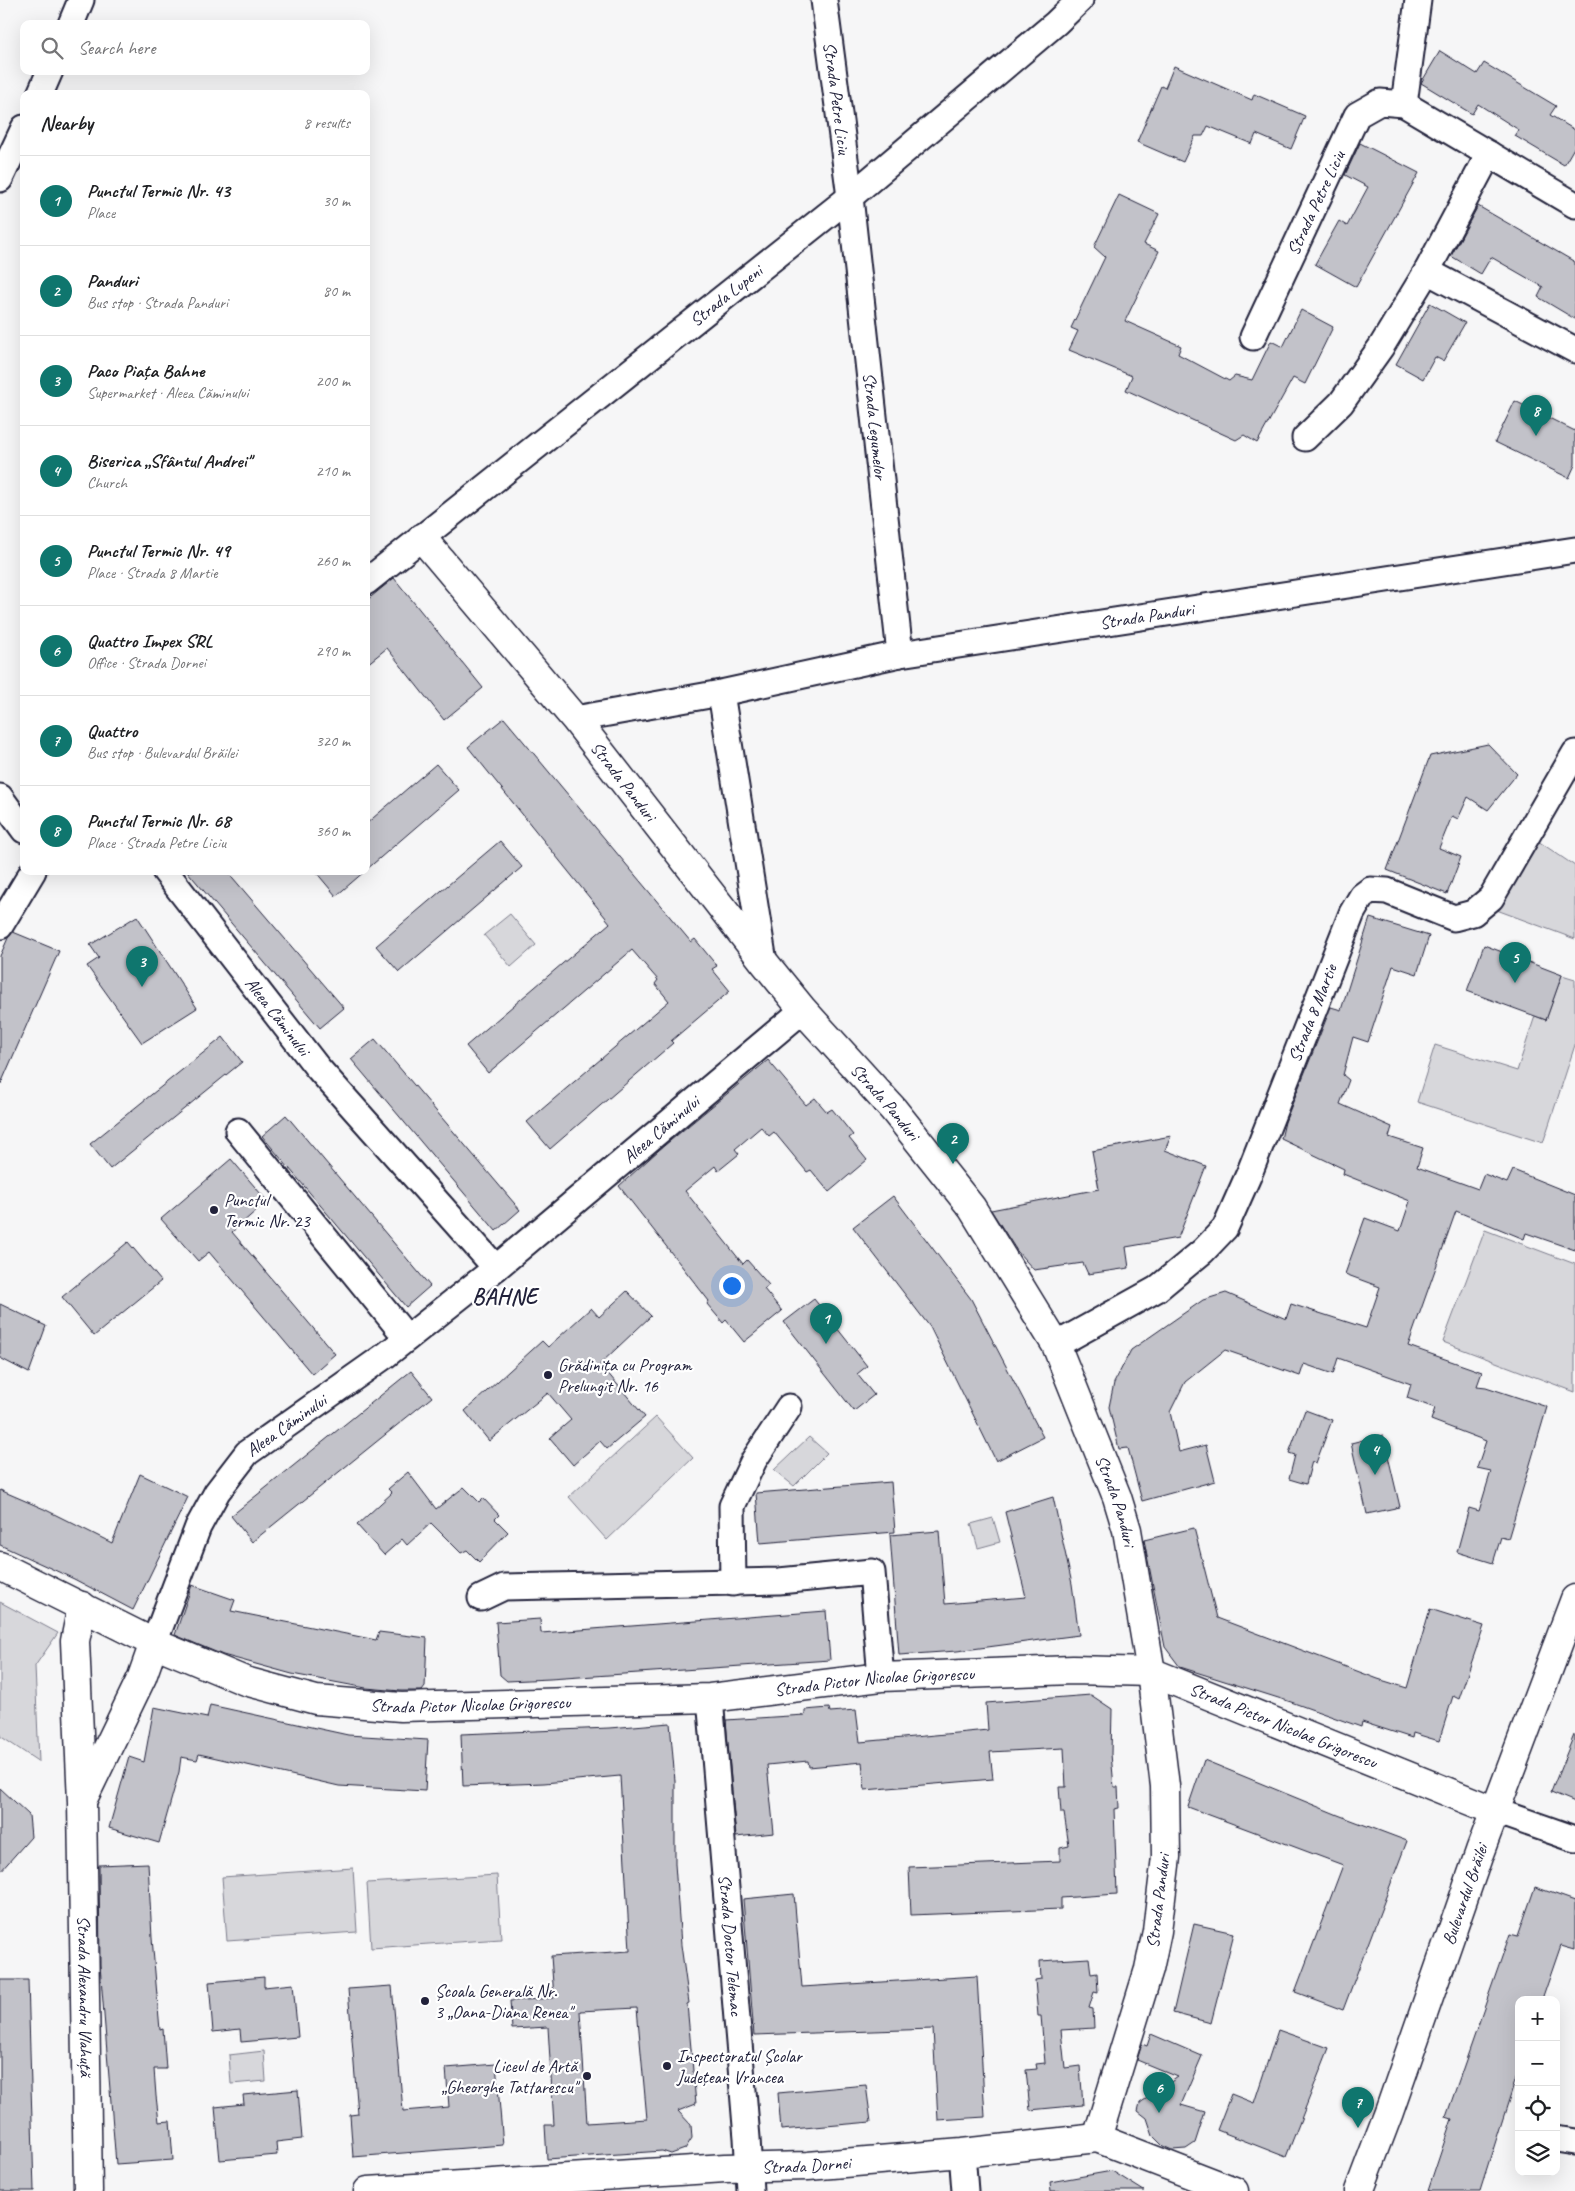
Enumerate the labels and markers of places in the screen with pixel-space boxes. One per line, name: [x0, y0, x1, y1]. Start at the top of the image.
pin: 8: [1520, 395, 1552, 436]
pin: 5: [1499, 942, 1531, 983]
pin: 3: [126, 946, 158, 987]
pin: 2: [937, 1123, 969, 1164]
place label: Punctul Termic Nr. 23: [224, 1189, 312, 1232]
marker: Punctul Termic Nr. 23: [208, 1204, 220, 1216]
pin: 1: [810, 1303, 842, 1344]
place label: Grădinița cu Program Prelungit Nr. 16: [558, 1354, 692, 1397]
marker: Grădinița cu Program Prelungit Nr. 16: [542, 1369, 554, 1381]
pin: 4: [1359, 1434, 1391, 1475]
place label: Școala Generală Nr. 3 „Oana-Diana Renea": [435, 1980, 575, 2023]
marker: Școala Generală Nr. 3 „Oana-Diana Renea": [419, 1995, 431, 2007]
place label: Inspectoratul Școlar Județean Vrancea: [676, 2045, 803, 2088]
place label: Liceul de Artă „Gheorghe Tattarescu": [442, 2055, 581, 2098]
marker: Inspectoratul Școlar Județean Vrancea: [661, 2060, 673, 2072]
marker: Liceul de Artă „Gheorghe Tattarescu": [581, 2070, 593, 2082]
pin: 6: [1143, 2072, 1175, 2113]
pin: 7: [1342, 2087, 1374, 2128]

